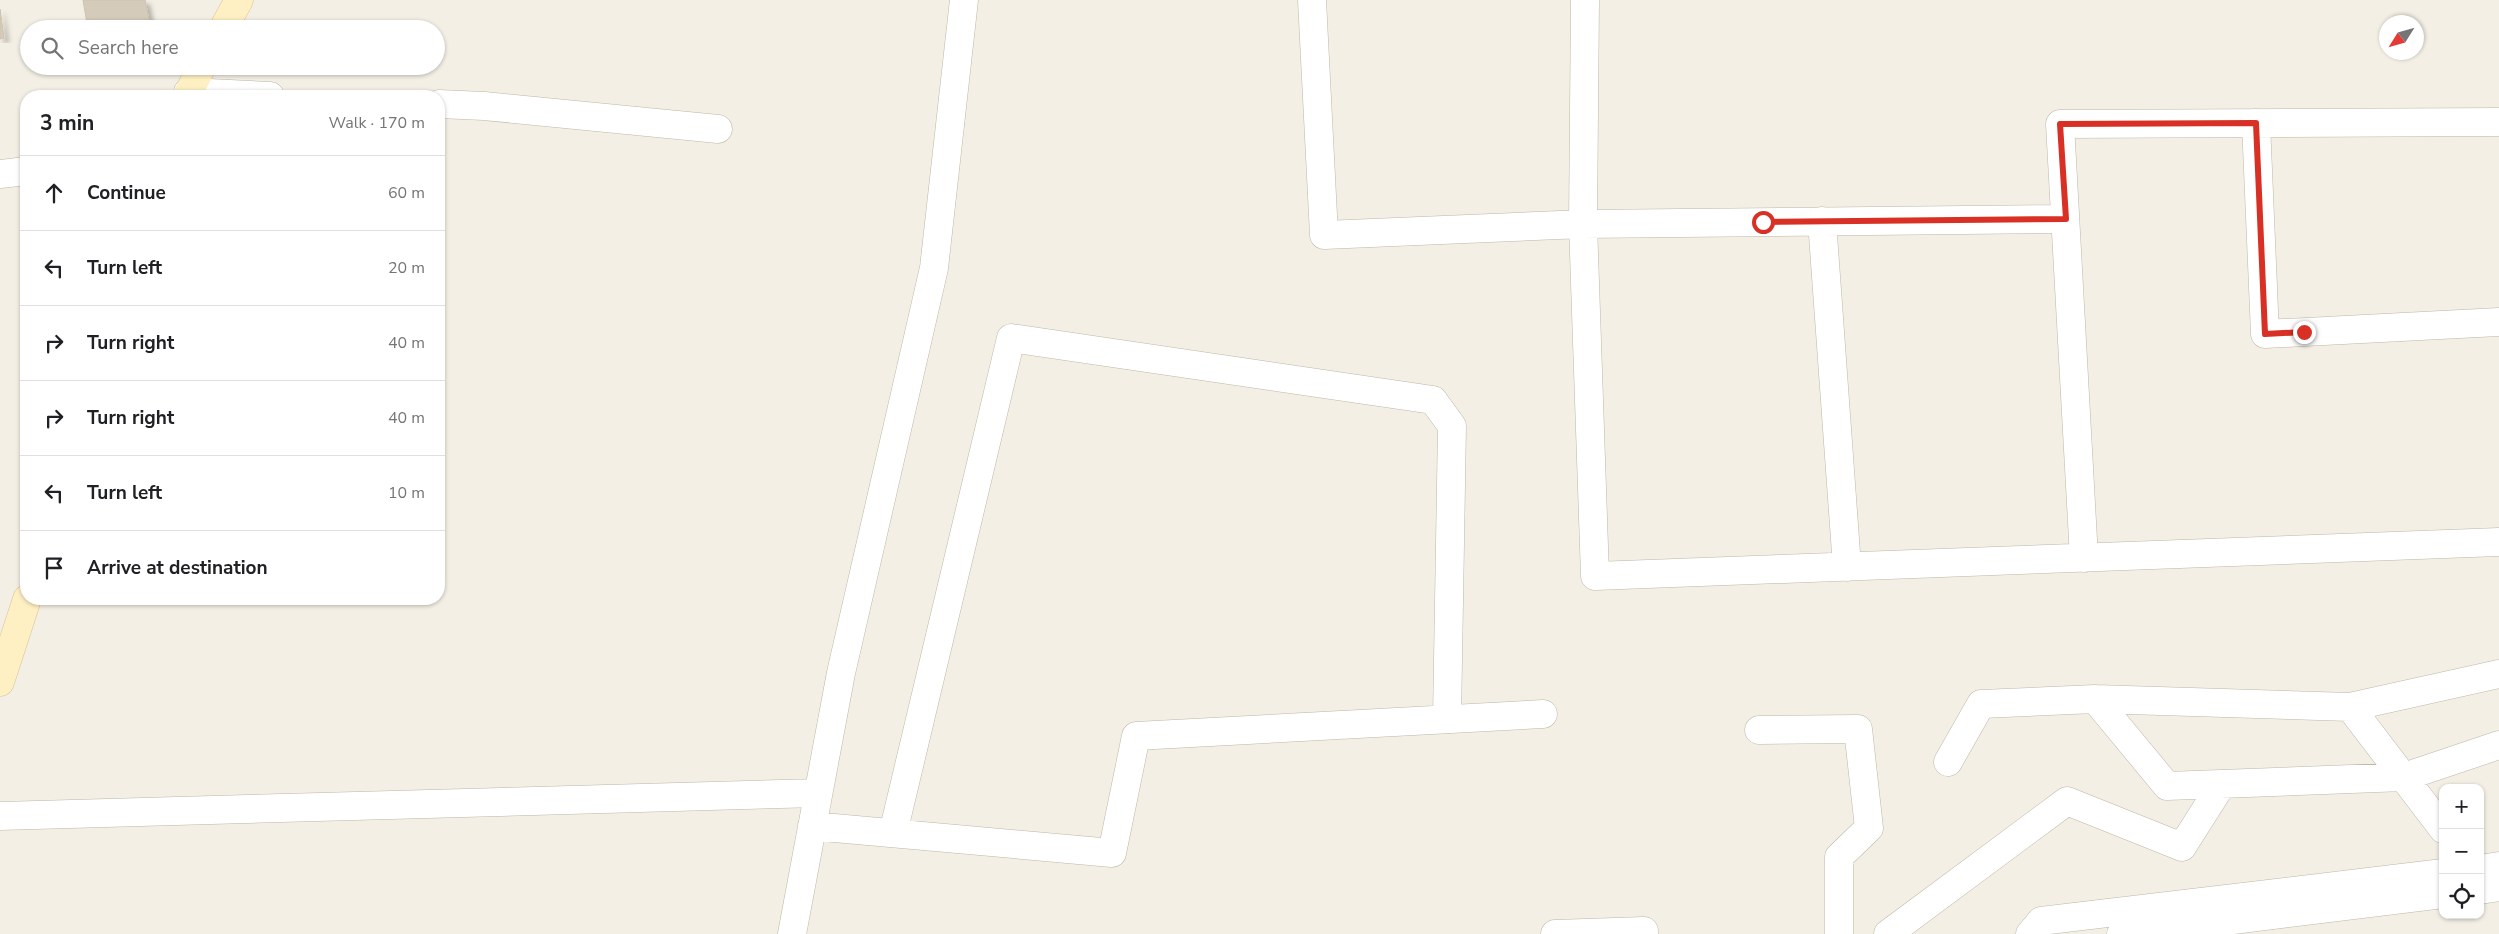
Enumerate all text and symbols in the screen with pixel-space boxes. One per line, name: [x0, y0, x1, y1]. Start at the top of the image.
north arrow: [2379, 15, 2424, 60]
search box: [20, 20, 445, 75]
icon: search: [38, 34, 66, 62]
text: Search here: [78, 35, 179, 61]
text: 3 min: [40, 109, 94, 137]
text: Walk · 170 m: [329, 112, 425, 134]
icon: ahead: [40, 179, 68, 207]
text: Continue: [87, 180, 166, 206]
text: 60 m: [388, 182, 425, 204]
route start: [1752, 211, 1775, 234]
icon: left: [40, 254, 68, 282]
text: Turn left: [87, 255, 162, 281]
text: 20 m: [388, 257, 425, 279]
route end: [2293, 321, 2316, 344]
icon: right: [40, 329, 68, 357]
text: Turn right: [87, 330, 174, 356]
text: 40 m: [388, 332, 425, 354]
icon: right: [40, 404, 68, 432]
text: Turn right: [87, 405, 174, 431]
text: 40 m: [388, 407, 425, 429]
icon: left: [40, 479, 68, 507]
text: Turn left: [87, 480, 162, 506]
text: 10 m: [388, 482, 425, 504]
icon: arrive: [40, 554, 68, 582]
text: Arrive at destination: [87, 555, 268, 581]
map controls: [2439, 784, 2484, 919]
button: +: [2439, 784, 2484, 829]
button: −: [2439, 829, 2484, 874]
button: locate: [2439, 874, 2484, 919]

